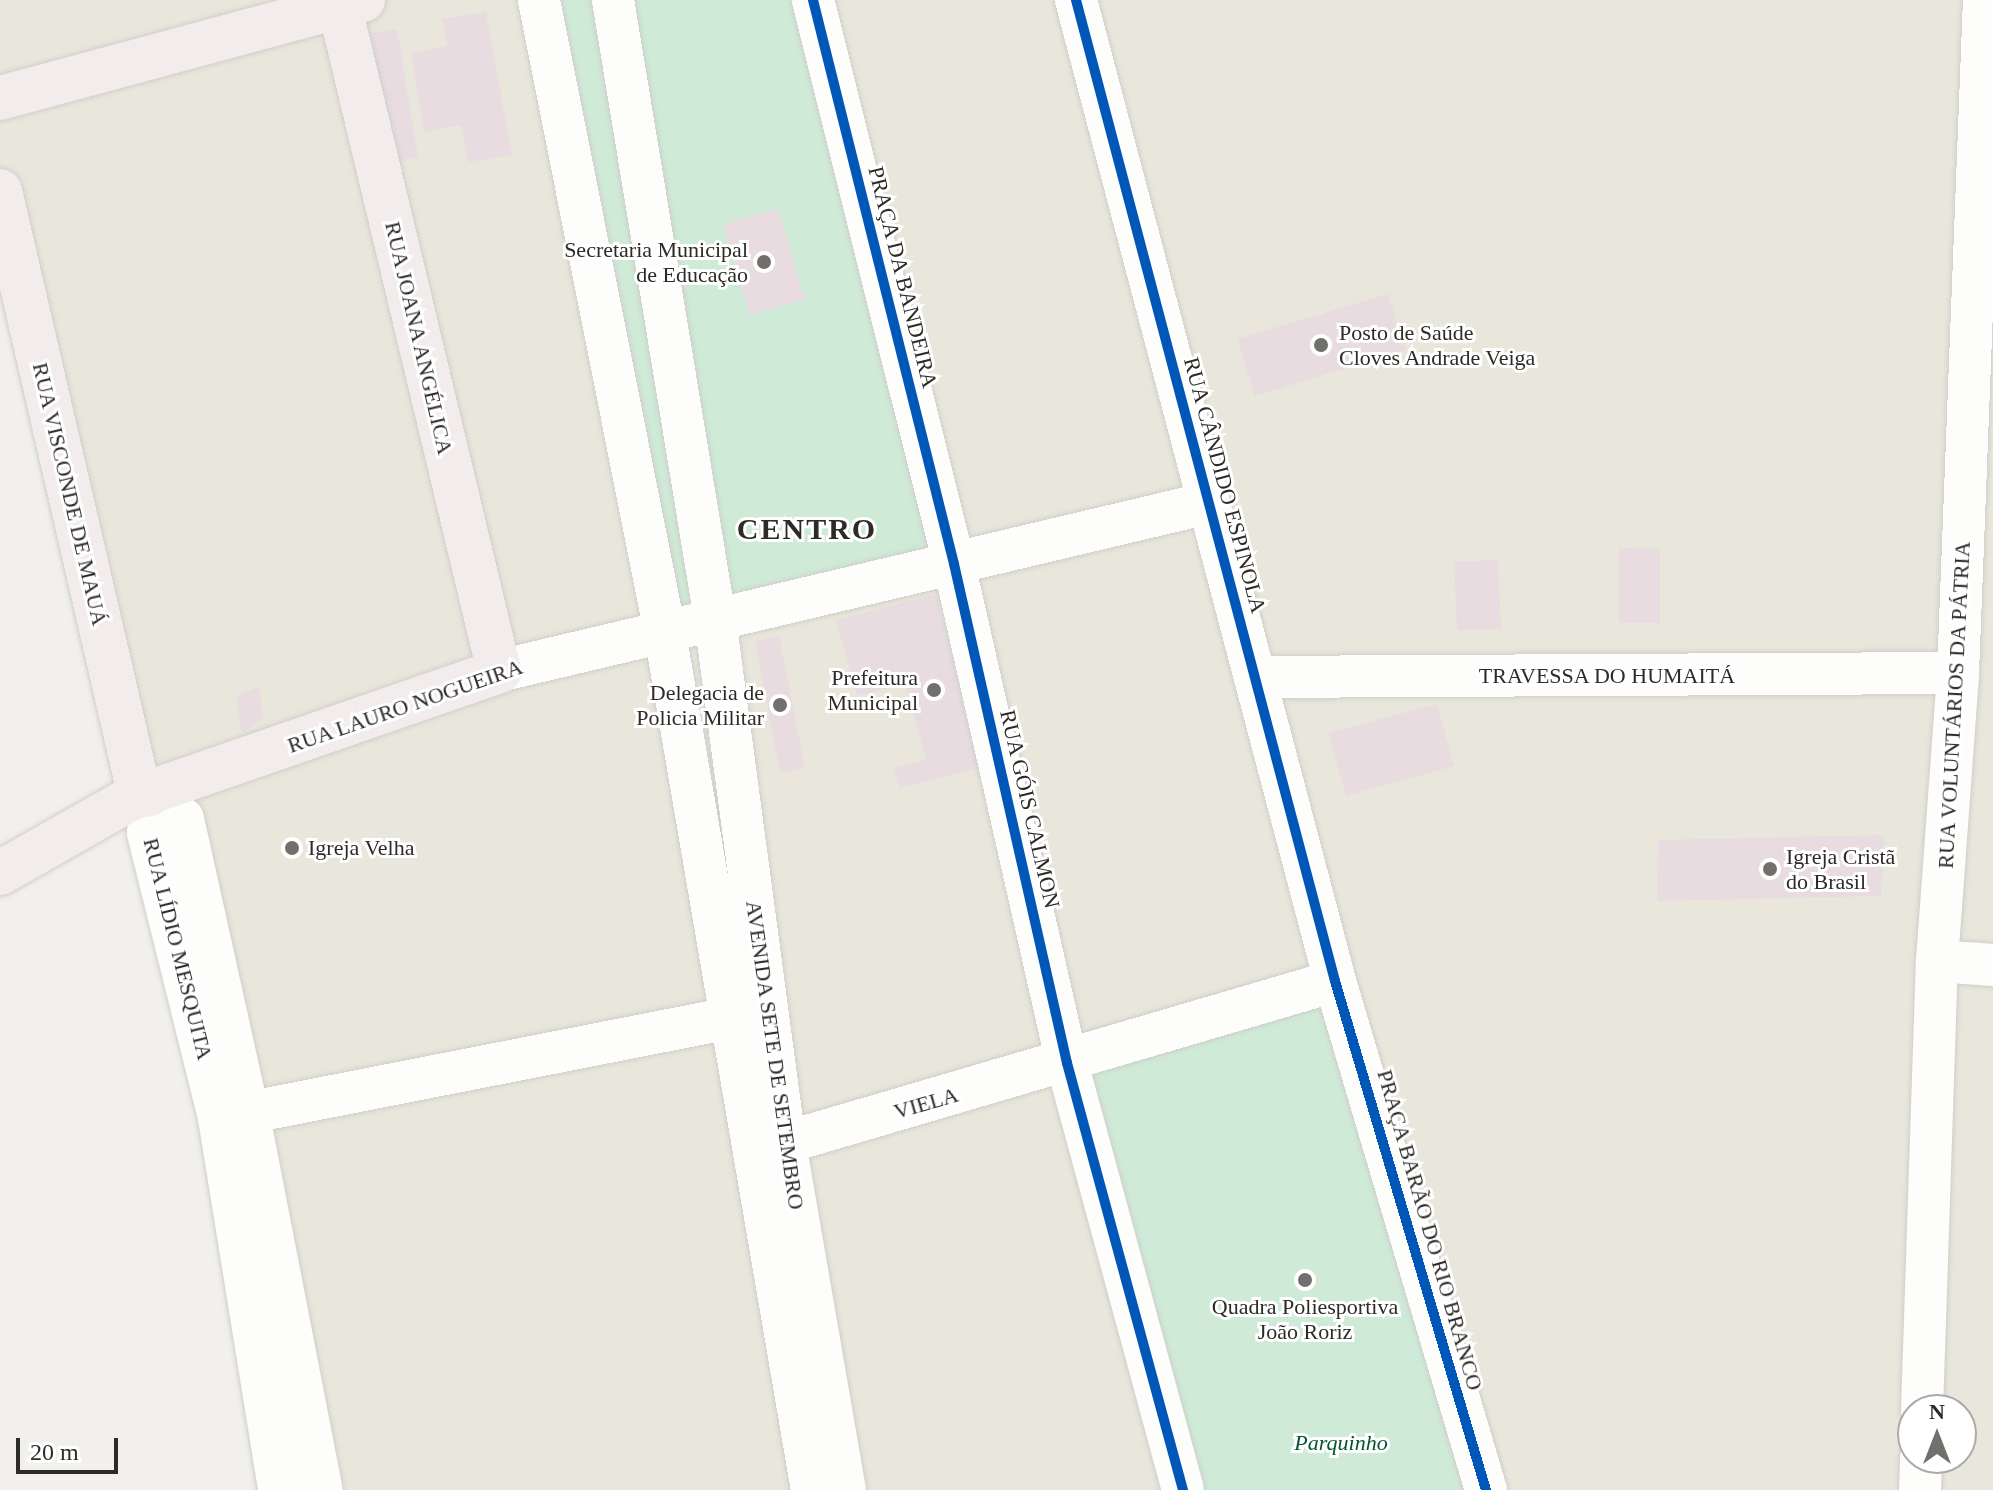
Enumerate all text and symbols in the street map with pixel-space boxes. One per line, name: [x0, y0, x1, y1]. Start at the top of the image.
street label: PRAÇA DA BANDEIRA: [862, 162, 944, 392]
street label: RUA JOANA ANGÉLICA: [379, 217, 459, 459]
place label: Secretaria Municipal de Educação: [564, 236, 748, 288]
marker: Secretaria Municipal de Educação: [755, 253, 773, 271]
place label: Posto de Saúde Cloves Andrade Veiga: [1339, 319, 1537, 370]
marker: Posto de Saúde Cloves Andrade Veiga: [1310, 334, 1332, 356]
street label: RUA CÂNDIDO ESPINOLA: [1178, 353, 1272, 617]
street label: RUA VISCONDE DE MAUÁ: [27, 359, 113, 629]
district label: CENTRO: [737, 511, 877, 547]
street label: RUA VOLUNTÁRIOS DA PÁTRIA: [1932, 539, 1976, 871]
street label: RUA LAURO NOGUEIRA: [283, 653, 527, 759]
street label: TRAVESSA DO HUMAITÁ: [1478, 663, 1736, 689]
place label: Prefeitura Municipal: [828, 664, 918, 716]
place label: Delegacia de Policia Militar: [636, 679, 764, 730]
marker: Prefeitura Municipal: [925, 681, 943, 699]
marker: Delegacia de Policia Militar: [771, 696, 789, 714]
street label: RUA GÓIS CALMON: [994, 707, 1066, 911]
street label: RUA LÍDIO MESQUITA: [137, 835, 219, 1063]
place label: Igreja Velha: [308, 835, 415, 861]
marker: Igreja Velha: [283, 839, 301, 857]
place label: Igreja Cristã do Brasil: [1786, 843, 1895, 894]
marker: Igreja Cristã do Brasil: [1761, 860, 1779, 878]
street label: AVENIDA SETE DE SETEMBRO: [740, 898, 810, 1212]
street label: PRAÇA BARÃO DO RIO BRANCO: [1371, 1066, 1489, 1394]
street label: VIELA: [891, 1081, 961, 1125]
marker: Quadra Poliesportiva João Roriz: [1296, 1271, 1314, 1289]
place label: Quadra Poliesportiva João Roriz: [1212, 1293, 1398, 1344]
north arrow: [1897, 1394, 1977, 1474]
text: N: [1929, 1399, 1945, 1424]
scale bar: [20, 1422, 122, 1472]
park label: Parquinho: [1294, 1430, 1388, 1456]
text: 20 m: [30, 1439, 79, 1465]

